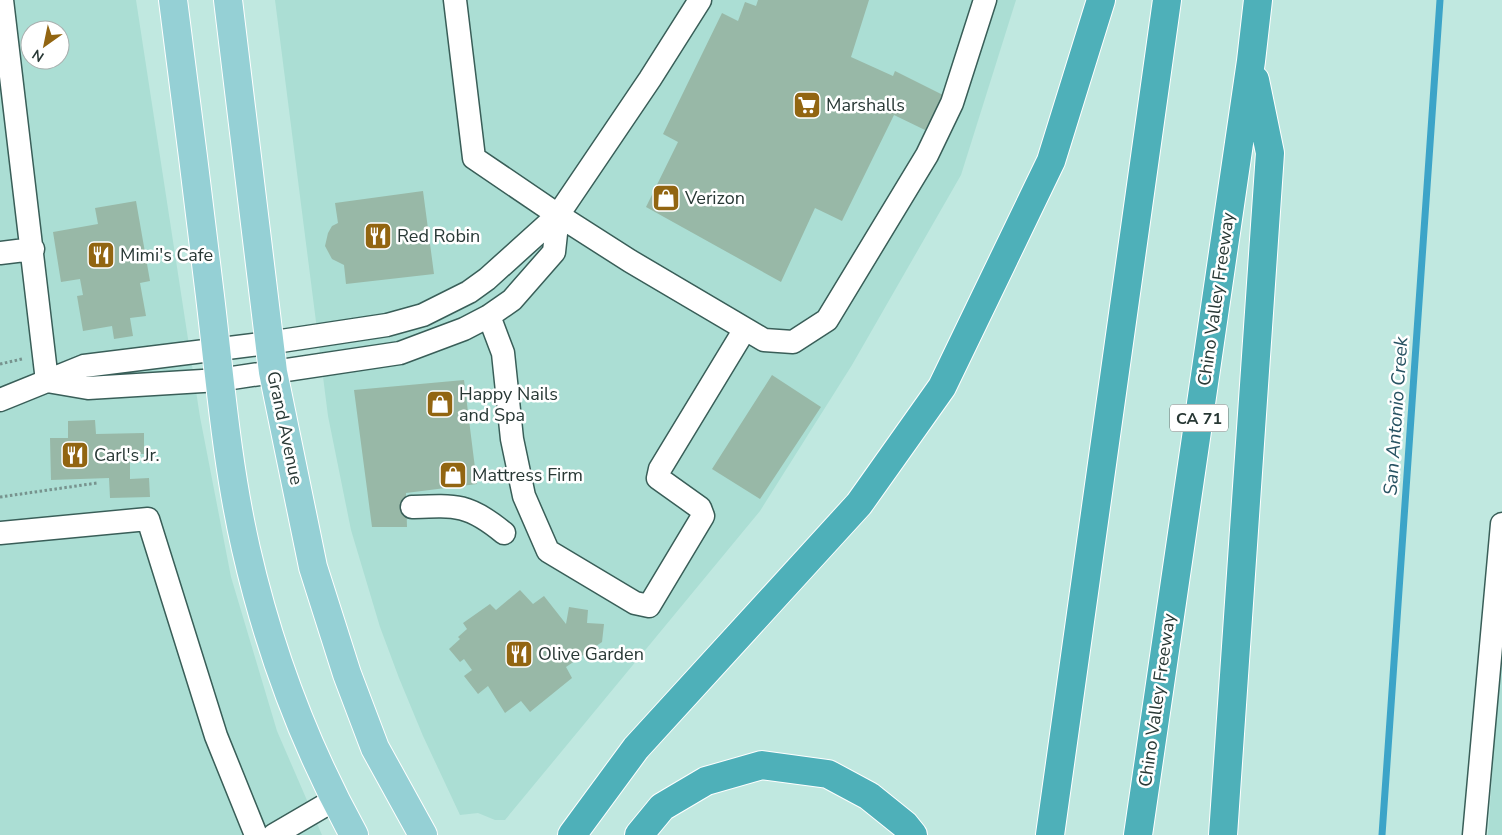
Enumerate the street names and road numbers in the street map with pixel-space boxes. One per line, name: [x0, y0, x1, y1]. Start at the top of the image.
street label: Chino Valley Freeway: [1192, 210, 1240, 387]
street label: Grand Avenue: [261, 369, 309, 487]
road number: CA 71: [1170, 404, 1228, 432]
street label: Chino Valley Freeway: [1133, 611, 1181, 788]

